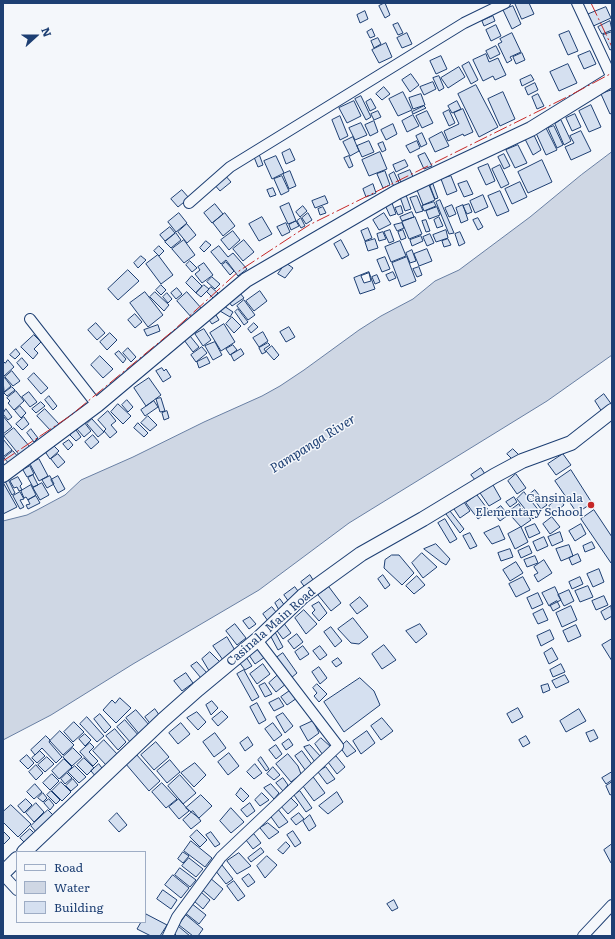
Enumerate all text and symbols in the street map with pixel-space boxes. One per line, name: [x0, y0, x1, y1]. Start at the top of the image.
north arrow: [16, 16, 56, 56]
text: N: [38, 25, 56, 39]
water label: Pampanga River: [267, 411, 359, 477]
place label: Cansinala Elementary School: [475, 491, 583, 519]
marker: Cansinala Elementary School: [586, 500, 596, 510]
street label: Casinala Main Road: [224, 584, 318, 670]
legend: [16, 851, 146, 923]
text: Road: [54, 858, 83, 876]
text: Water: [54, 878, 90, 896]
text: Building: [54, 898, 103, 916]

